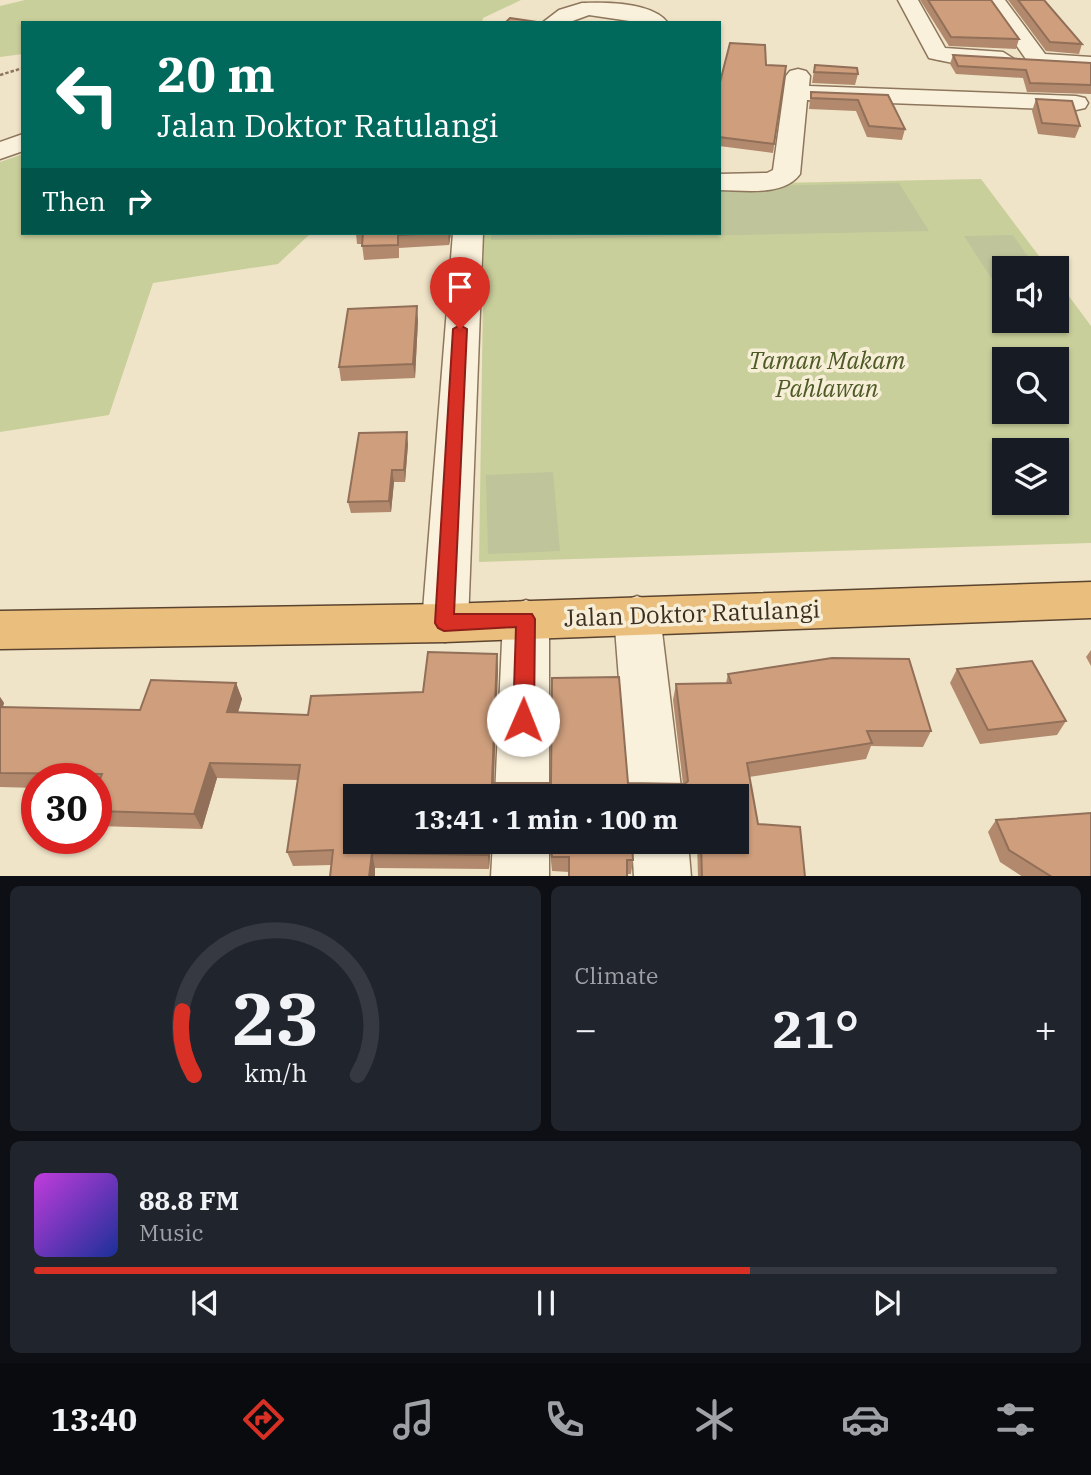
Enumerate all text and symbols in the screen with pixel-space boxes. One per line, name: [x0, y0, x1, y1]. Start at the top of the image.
text: 20 m: [157, 42, 275, 105]
icon: left: [42, 49, 133, 140]
text: Jalan Doktor Ratulangi: [157, 104, 499, 146]
icon: right: [120, 182, 158, 220]
text: Then: [42, 184, 106, 218]
map controls: [992, 256, 1069, 515]
button: sound: [992, 256, 1069, 333]
pin: [430, 257, 490, 329]
icon: arrive: [441, 268, 479, 306]
park label: Taman Makam Pahlawan: [748, 344, 906, 404]
button: search: [992, 347, 1069, 424]
button: layers: [992, 438, 1069, 515]
street label: Jalan Doktor Ratulangi: [563, 593, 821, 633]
position arrow: [486, 683, 560, 757]
speed limit sign: 30: [21, 763, 112, 854]
text: 13:41 · 1 min · 100 m: [414, 802, 678, 836]
text: Climate: [575, 960, 658, 990]
text: 23: [232, 970, 319, 1065]
text: 21°: [772, 995, 859, 1062]
text: −: [575, 1004, 597, 1053]
text: +: [1034, 1004, 1057, 1053]
text: km/h: [244, 1055, 307, 1088]
text: 88.8 FM: [139, 1183, 239, 1217]
text: Music: [139, 1217, 204, 1247]
icon: previous: [186, 1284, 224, 1322]
icon: pause: [527, 1284, 565, 1322]
icon: next: [868, 1284, 906, 1322]
icon: directions: [239, 1395, 288, 1444]
icon: music: [389, 1395, 438, 1444]
icon: phone: [540, 1395, 589, 1444]
icon: climate: [690, 1395, 739, 1444]
icon: car: [841, 1395, 890, 1444]
icon: filters: [991, 1395, 1040, 1444]
text: 13:40: [51, 1398, 137, 1440]

